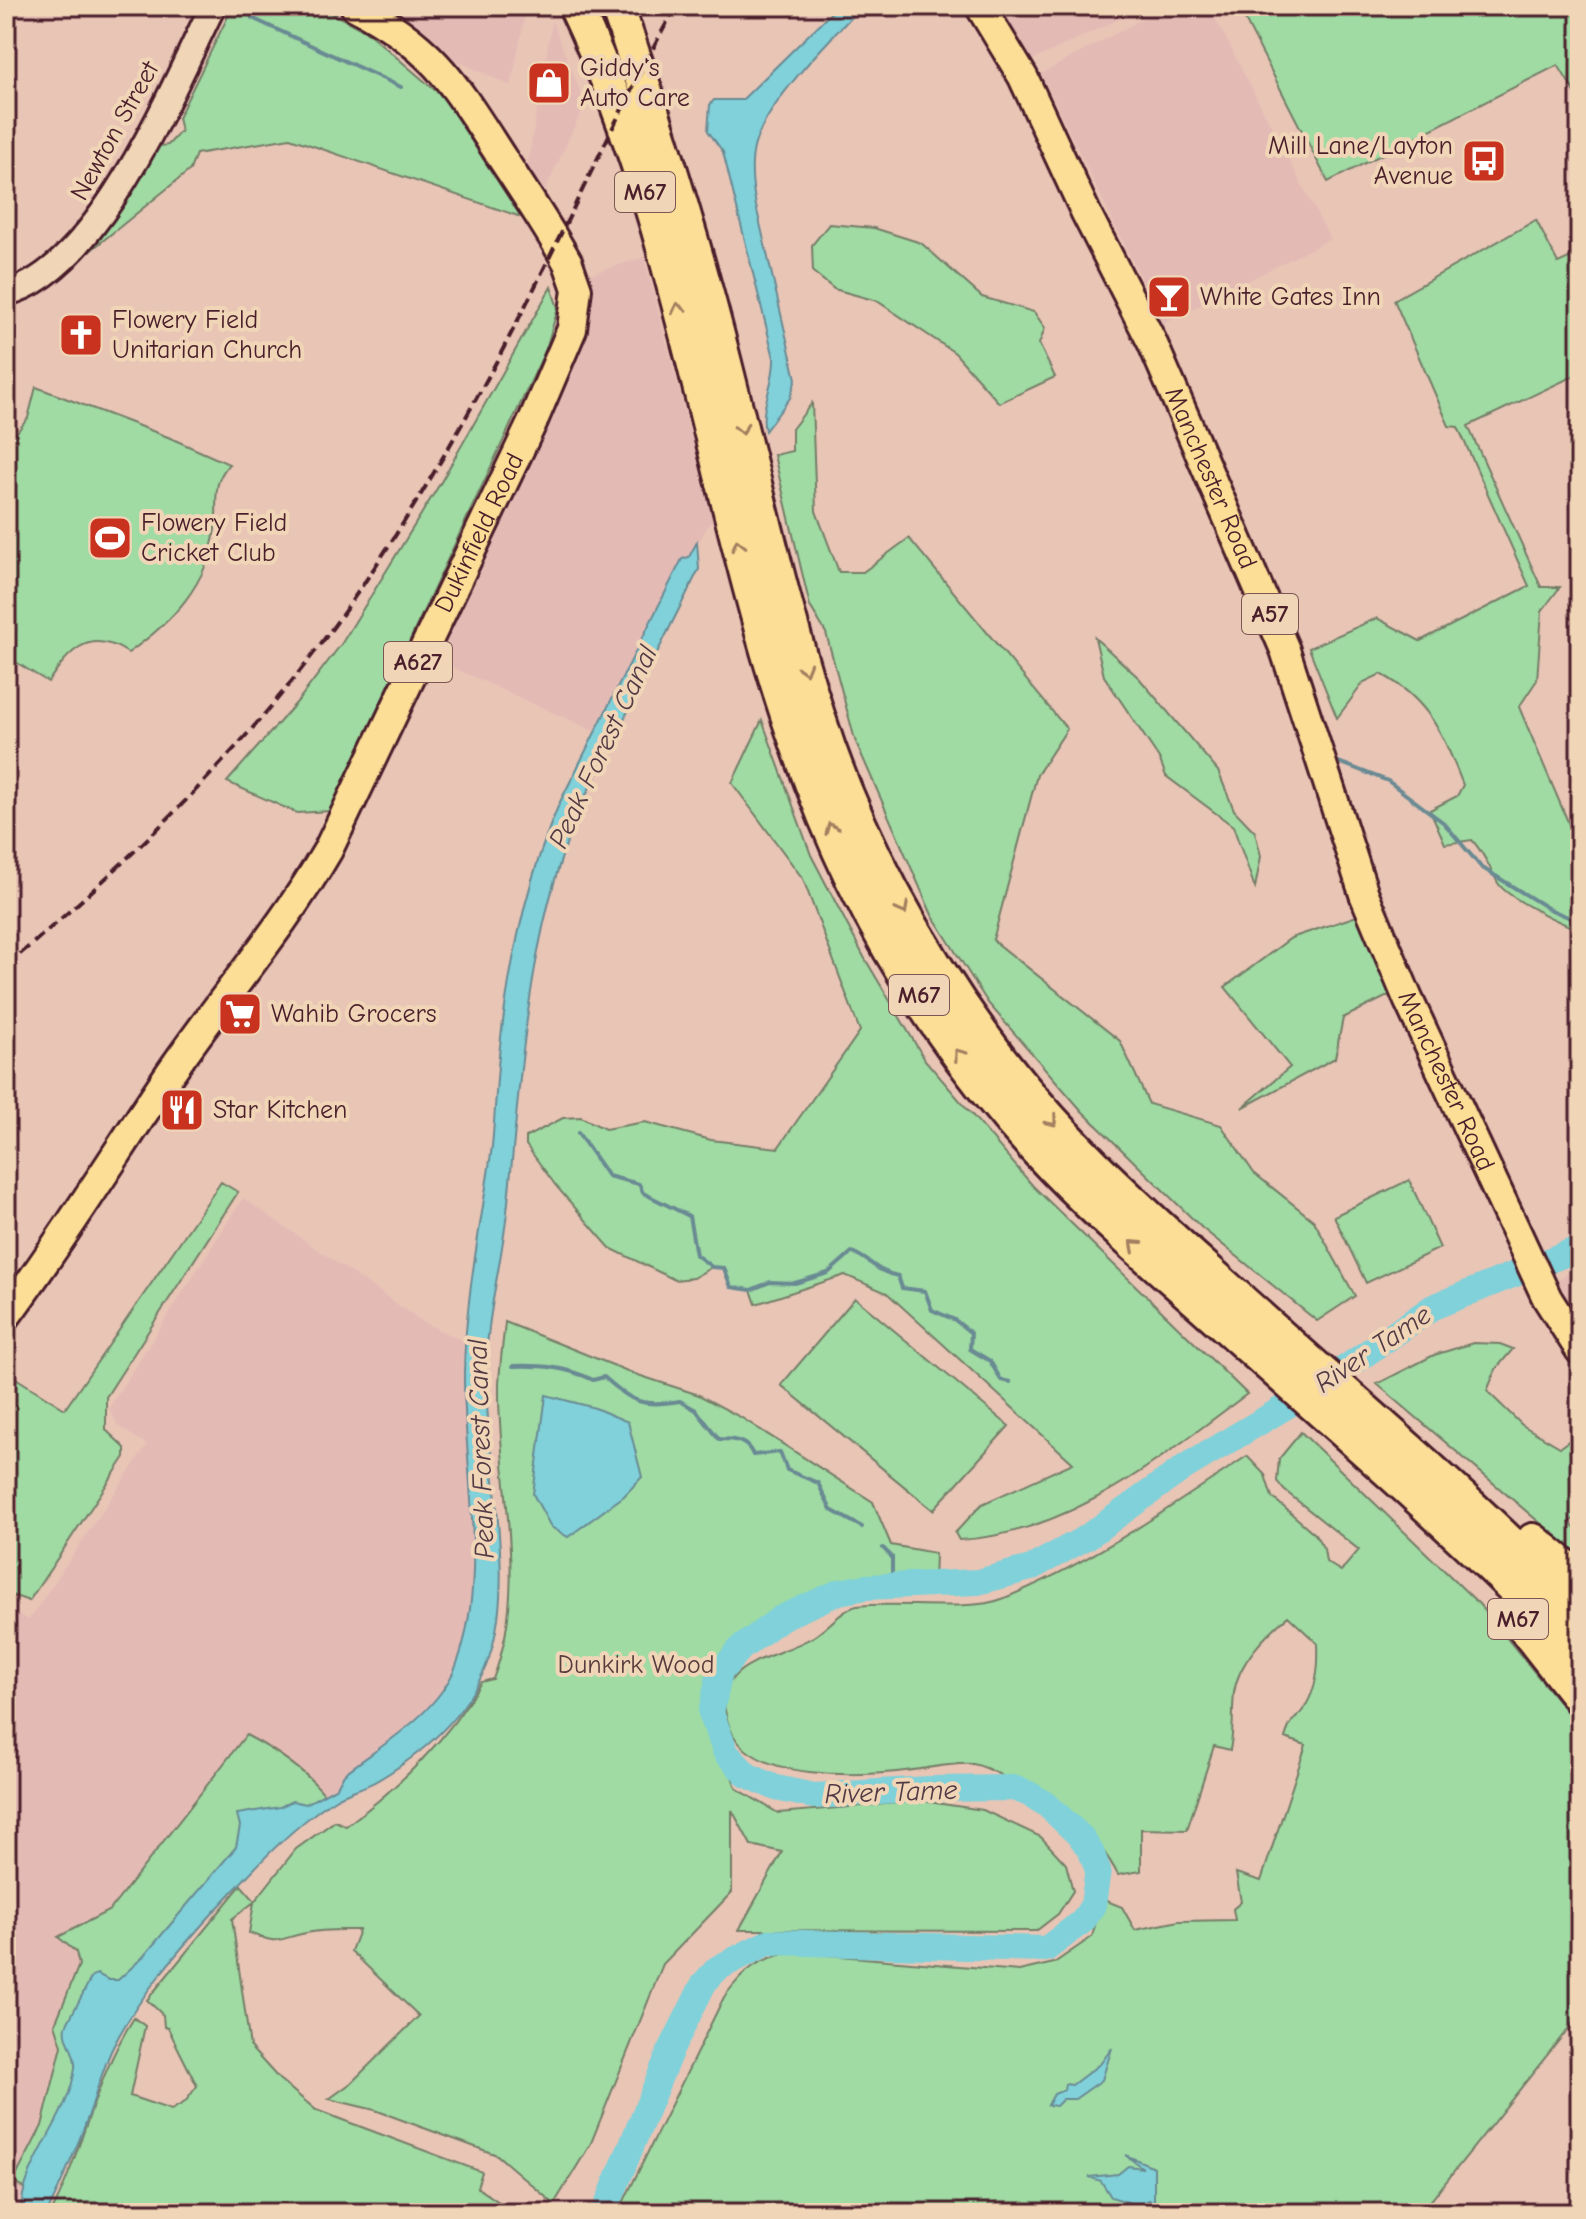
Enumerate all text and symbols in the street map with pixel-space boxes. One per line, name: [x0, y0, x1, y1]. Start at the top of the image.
place label: Giddy's Auto Care: [580, 53, 690, 113]
street label: Newton Street: [64, 55, 166, 206]
shop icon: Giddy's Auto Care: [525, 59, 573, 107]
place label: Mill Lane/Layton Avenue: [1268, 131, 1453, 191]
bus stop icon: Mill Lane/Layton Avenue: [1460, 137, 1508, 185]
road number: M67: [615, 172, 675, 212]
bar icon: White Gates Inn: [1145, 273, 1193, 321]
place label: White Gates Inn: [1200, 282, 1381, 312]
one-way arrow: [670, 302, 687, 316]
place label: Flowery Field Unitarian Church: [112, 305, 302, 365]
church icon: Flowery Field Unitarian Church: [57, 311, 105, 359]
street label: Manchester Road: [1158, 383, 1263, 573]
one-way arrow: [733, 421, 750, 435]
street label: Dukinfield Road: [429, 448, 530, 617]
place label: Flowery Field Cricket Club: [141, 508, 287, 568]
sports icon: Flowery Field Cricket Club: [86, 514, 134, 562]
one-way arrow: [730, 538, 747, 552]
road number: A57: [1242, 594, 1298, 634]
water label: Peak Forest Canal: [542, 640, 664, 853]
road number: A627: [384, 642, 452, 682]
one-way arrow: [796, 661, 812, 675]
one-way arrow: [825, 822, 841, 837]
one-way arrow: [894, 900, 909, 915]
road number: M67: [889, 975, 949, 1015]
street label: Manchester Road: [1391, 986, 1501, 1176]
supermarket icon: Wahib Grocers: [216, 990, 264, 1038]
place label: Wahib Grocers: [271, 999, 437, 1029]
one-way arrow: [955, 1048, 969, 1063]
restaurant icon: Star Kitchen: [158, 1086, 206, 1134]
place label: Star Kitchen: [213, 1095, 347, 1125]
one-way arrow: [1042, 1112, 1057, 1127]
one-way arrow: [1130, 1239, 1144, 1254]
water label: River Tame: [1309, 1299, 1437, 1399]
water label: Peak Forest Canal: [461, 1338, 501, 1559]
road number: M67: [1488, 1599, 1548, 1639]
park label: Dunkirk Wood: [558, 1650, 714, 1680]
water label: River Tame: [824, 1774, 958, 1810]

